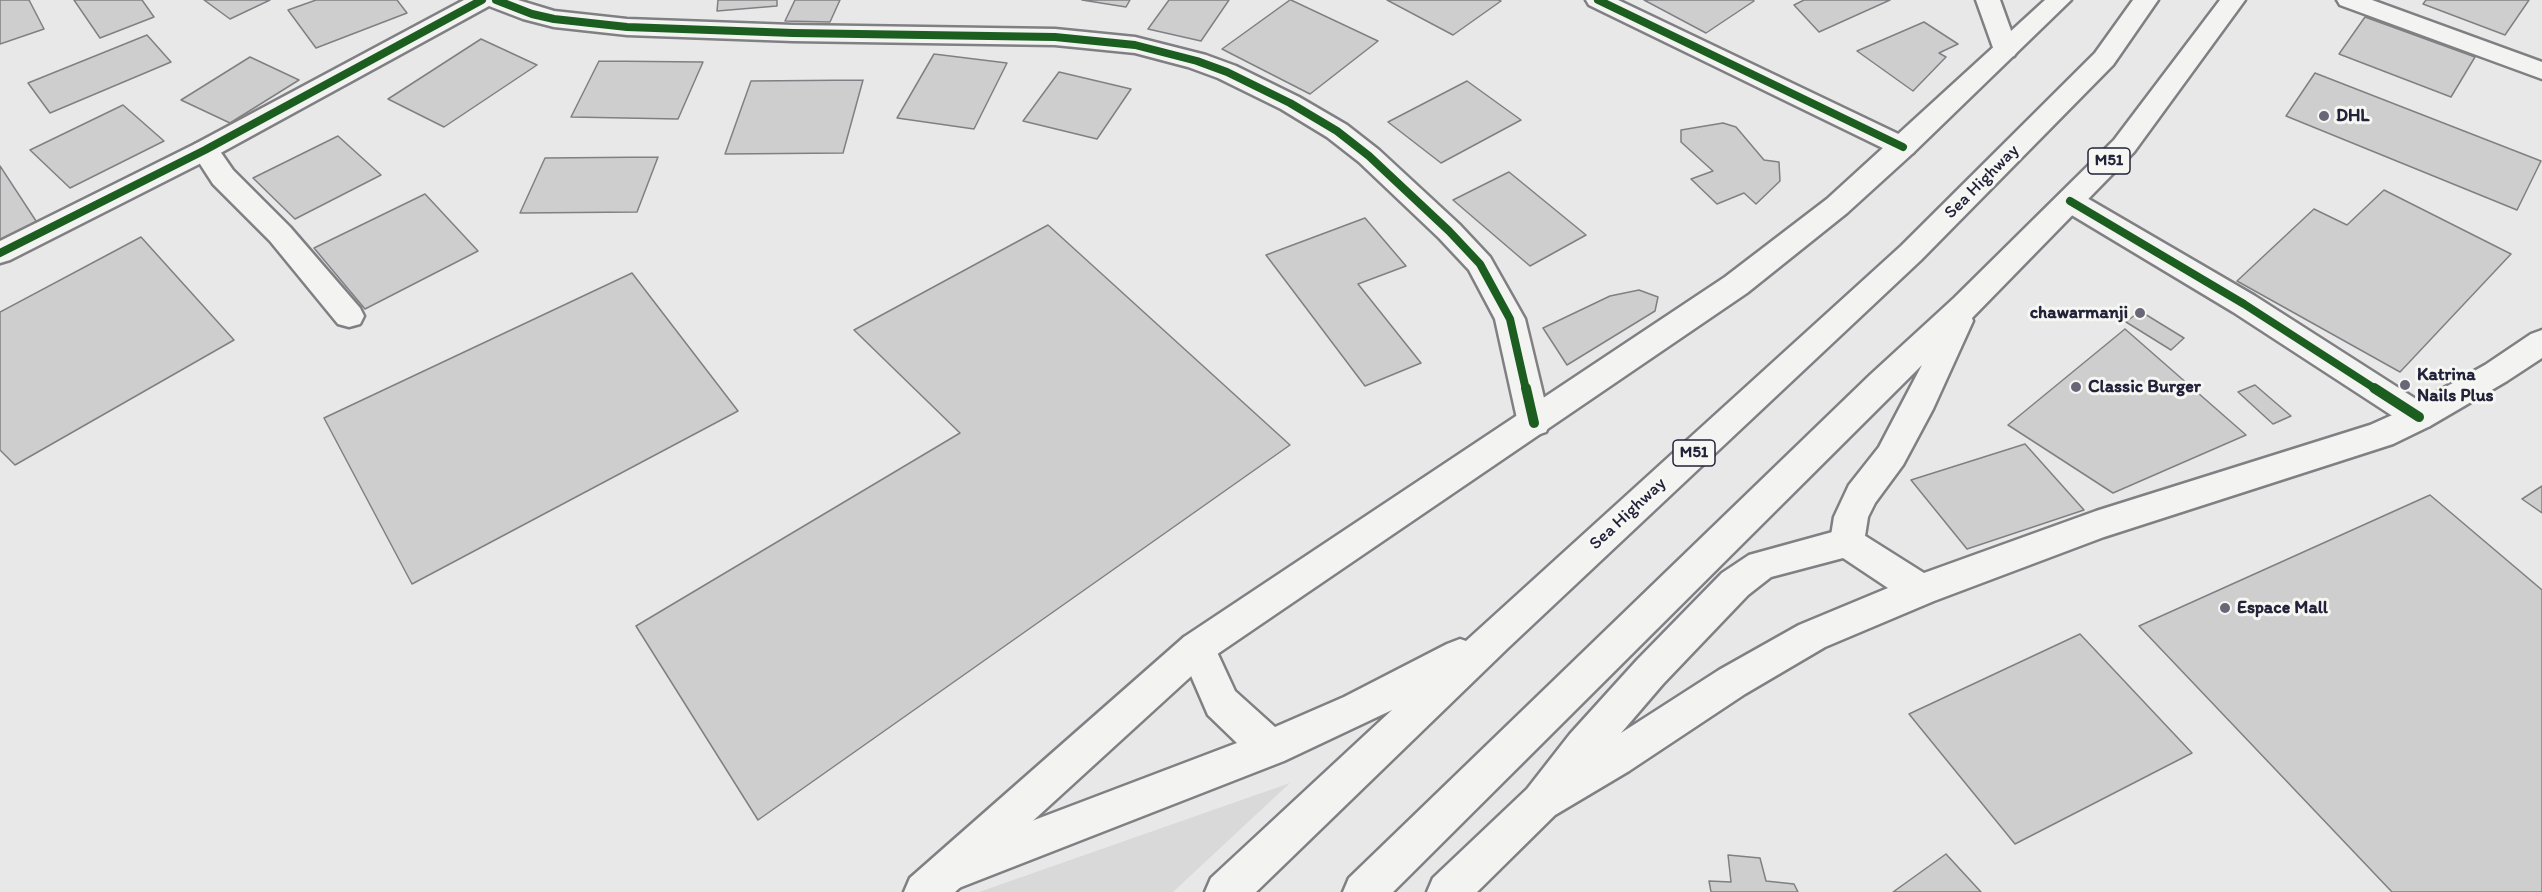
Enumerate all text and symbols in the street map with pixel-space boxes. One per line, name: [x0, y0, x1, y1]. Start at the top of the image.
place label: DHL: [2336, 105, 2369, 127]
marker: DHL: [2317, 109, 2331, 123]
street label: Sea Highway: [1940, 140, 2024, 224]
road number: M51: [2088, 148, 2130, 174]
place label: chawarmanji: [2030, 302, 2128, 324]
marker: chawarmanji: [2133, 306, 2147, 320]
place label: Katrina Nails Plus: [2417, 364, 2494, 406]
place label: Classic Burger: [2088, 376, 2201, 398]
marker: Katrina Nails Plus: [2398, 378, 2412, 392]
marker: Classic Burger: [2069, 380, 2083, 394]
road number: M51: [1673, 440, 1715, 466]
street label: Sea Highway: [1585, 473, 1671, 555]
place label: Espace Mall: [2237, 597, 2328, 619]
marker: Espace Mall: [2218, 601, 2232, 615]

